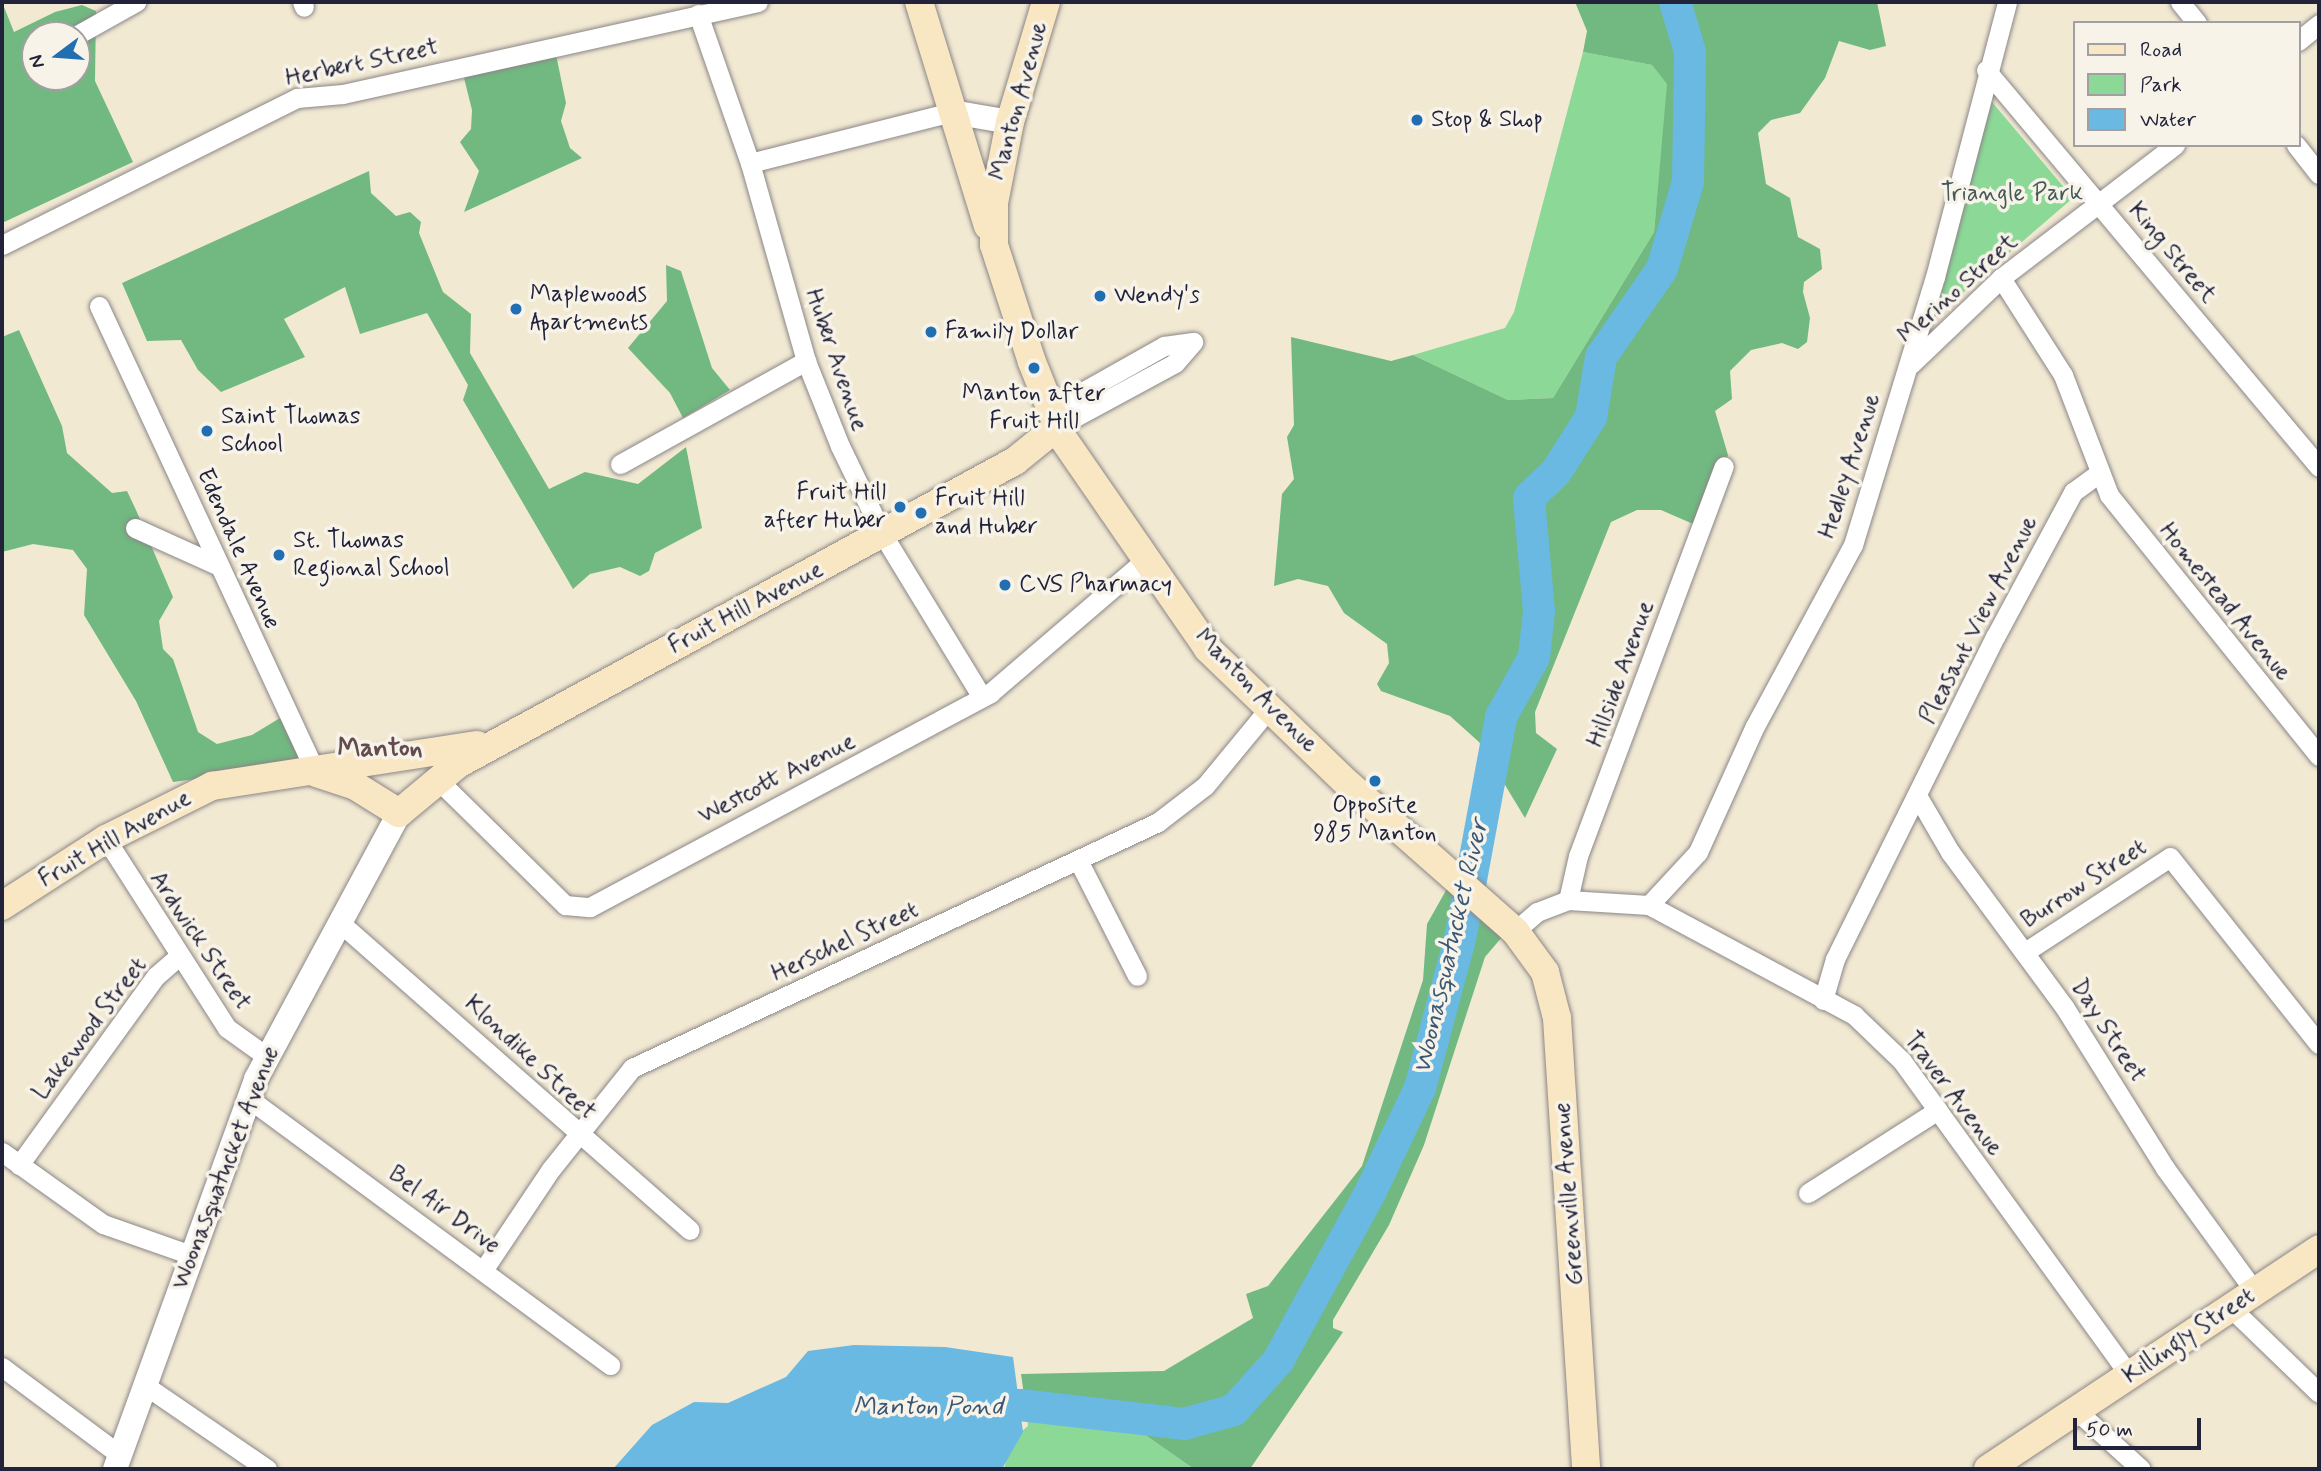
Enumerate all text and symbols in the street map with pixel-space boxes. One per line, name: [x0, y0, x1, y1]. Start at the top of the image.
street label: Manton Avenue: [984, 20, 1054, 182]
north arrow: [21, 21, 91, 91]
legend: [2072, 21, 2300, 147]
street label: Herbert Street: [283, 33, 441, 93]
text: Road: [2140, 36, 2182, 64]
text: N: [23, 52, 51, 71]
text: Park: [2140, 71, 2182, 99]
place label: Stop & Shop: [1431, 106, 1543, 134]
text: Water: [2140, 106, 2196, 134]
marker: Stop & Shop: [1409, 112, 1425, 128]
park label: Triangle Park: [1943, 180, 2081, 208]
street label: King Street: [2122, 197, 2222, 309]
street label: Merino Street: [1892, 228, 2024, 350]
place label: Maplewoods Apartments: [530, 281, 648, 337]
place label: Wendy's: [1114, 282, 1200, 310]
street label: Huber Avenue: [799, 288, 873, 432]
marker: Wendy's: [1092, 288, 1108, 304]
marker: Maplewoods Apartments: [508, 301, 524, 317]
place label: Family Dollar: [945, 318, 1080, 346]
marker: Family Dollar: [923, 324, 939, 340]
marker: Manton after Fruit Hill: [1026, 360, 1042, 376]
place label: Manton after Fruit Hill: [965, 380, 1103, 436]
street label: Hedley Avenue: [1813, 391, 1887, 541]
place label: Saint Thomas School: [221, 403, 360, 459]
marker: Saint Thomas School: [199, 423, 215, 439]
street label: Edendale Avenue: [189, 463, 287, 635]
place label: Fruit Hill after Huber: [766, 479, 886, 535]
place label: Fruit Hill and Huber: [935, 485, 1038, 541]
marker: Fruit Hill after Huber: [892, 499, 908, 515]
marker: Fruit Hill and Huber: [913, 505, 929, 521]
street label: Pleasant View Avenue: [1915, 514, 2043, 726]
street label: Homestead Avenue: [2153, 518, 2297, 686]
place label: St. Thomas Regional School: [293, 527, 451, 583]
marker: St. Thomas Regional School: [271, 547, 287, 563]
street label: Fruit Hill Avenue: [664, 555, 828, 661]
place label: CVS Pharmacy: [1019, 571, 1172, 599]
marker: CVS Pharmacy: [997, 577, 1013, 593]
street label: Hillside Avenue: [1581, 597, 1661, 751]
street label: Manton Avenue: [1189, 624, 1323, 758]
street label: Westcott Avenue: [694, 727, 860, 831]
district label: Manton: [337, 734, 423, 766]
marker: Opposite 985 Manton: [1367, 773, 1383, 789]
street label: Fruit Hill Avenue: [34, 784, 196, 894]
place label: Opposite 985 Manton: [1313, 792, 1437, 848]
water label: Woonasquatucket River: [1408, 817, 1496, 1077]
street label: Burrow Street: [2014, 832, 2154, 936]
street label: Ardwick Street: [143, 866, 257, 1016]
street label: Herschel Street: [765, 895, 925, 989]
street label: Lakewood Street: [26, 950, 154, 1108]
street label: Day Street: [2064, 974, 2152, 1088]
street label: Klondike Street: [459, 990, 601, 1126]
street label: Traver Avenue: [1898, 1027, 2008, 1161]
street label: Woonasquatucket Avenue: [166, 1041, 286, 1295]
street label: Greenville Avenue: [1548, 1100, 1590, 1288]
street label: Bel Air Drive: [383, 1160, 505, 1260]
street label: Killingly Street: [2116, 1280, 2262, 1392]
water label: Manton Pond: [856, 1392, 1000, 1424]
scale bar: [2076, 1404, 2204, 1448]
text: 50 m: [2086, 1416, 2133, 1444]

